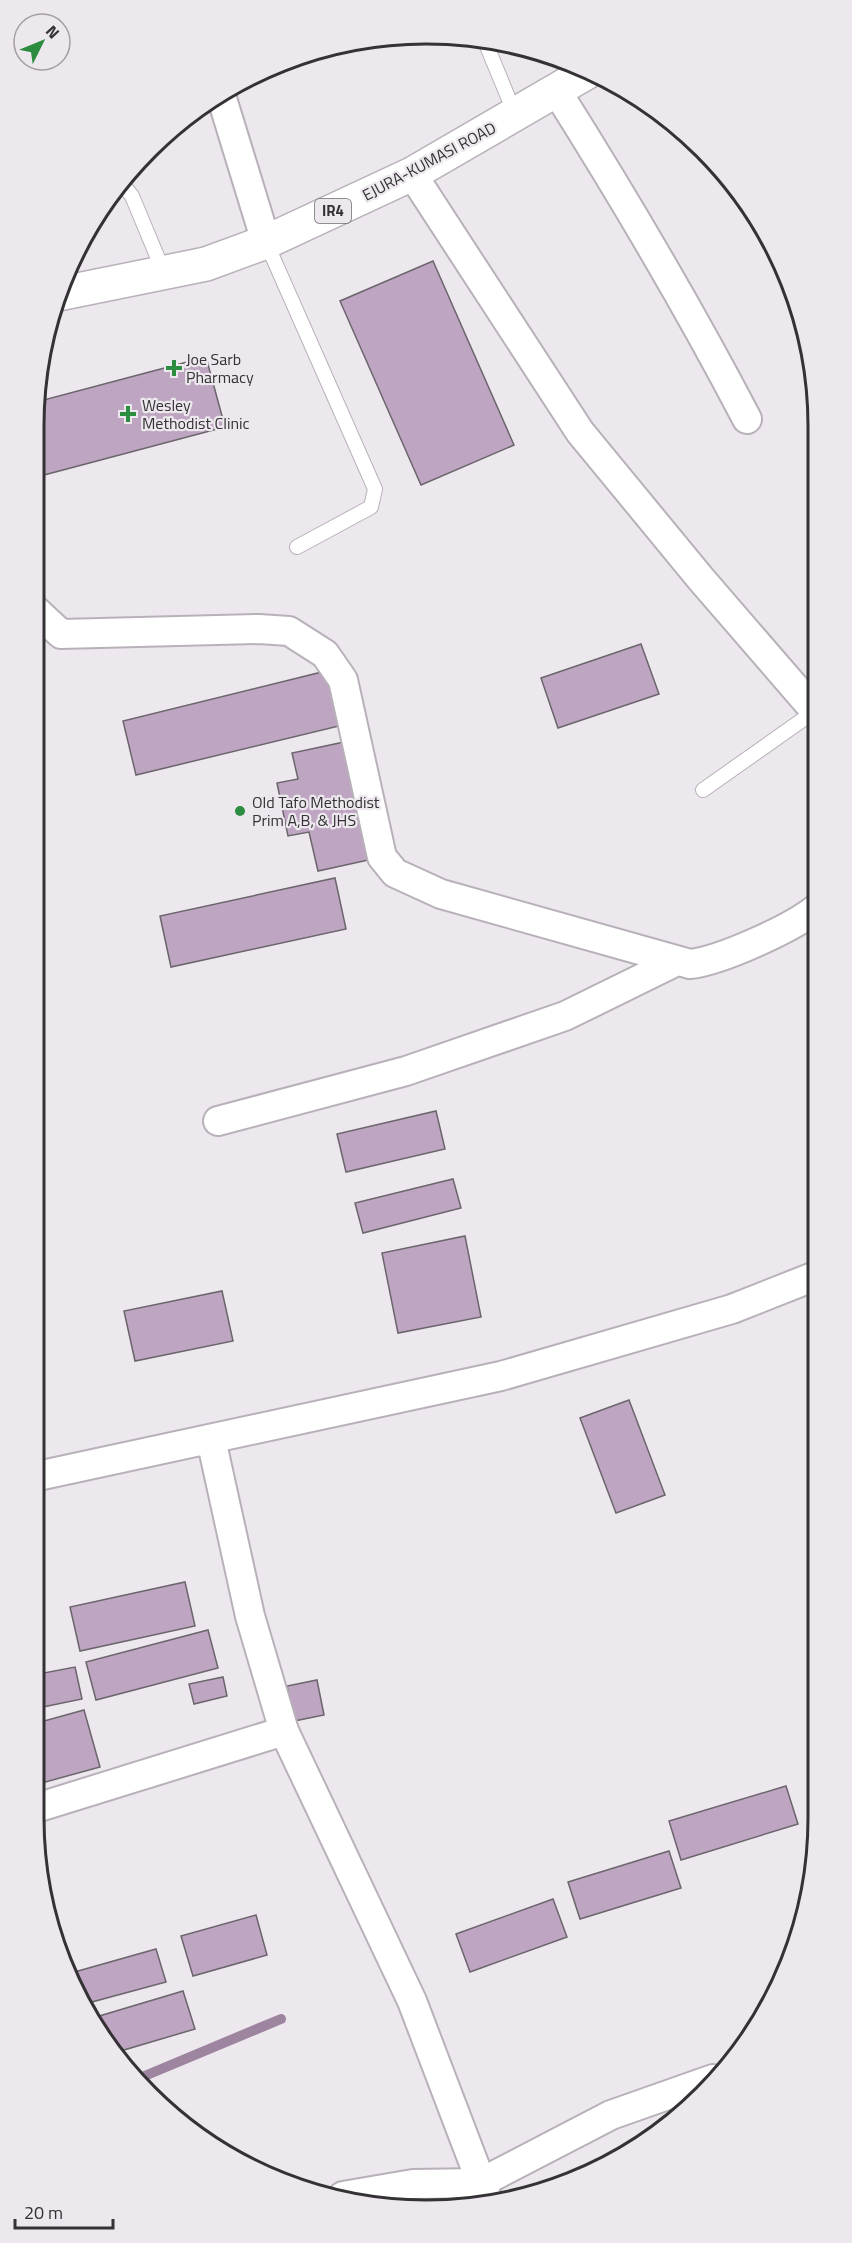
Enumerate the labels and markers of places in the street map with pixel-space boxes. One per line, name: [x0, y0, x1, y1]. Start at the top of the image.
place label: Joe Sarb Pharmacy: [186, 347, 254, 389]
marker: Joe Sarb Pharmacy: [167, 361, 181, 375]
place label: Wesley Methodist Clinic: [142, 393, 250, 435]
marker: Wesley Methodist Clinic: [119, 405, 137, 423]
place label: Old Tafo Methodist Prim A,B, & JHS: [252, 790, 380, 832]
marker: Old Tafo Methodist Prim A,B, & JHS: [233, 804, 247, 818]

